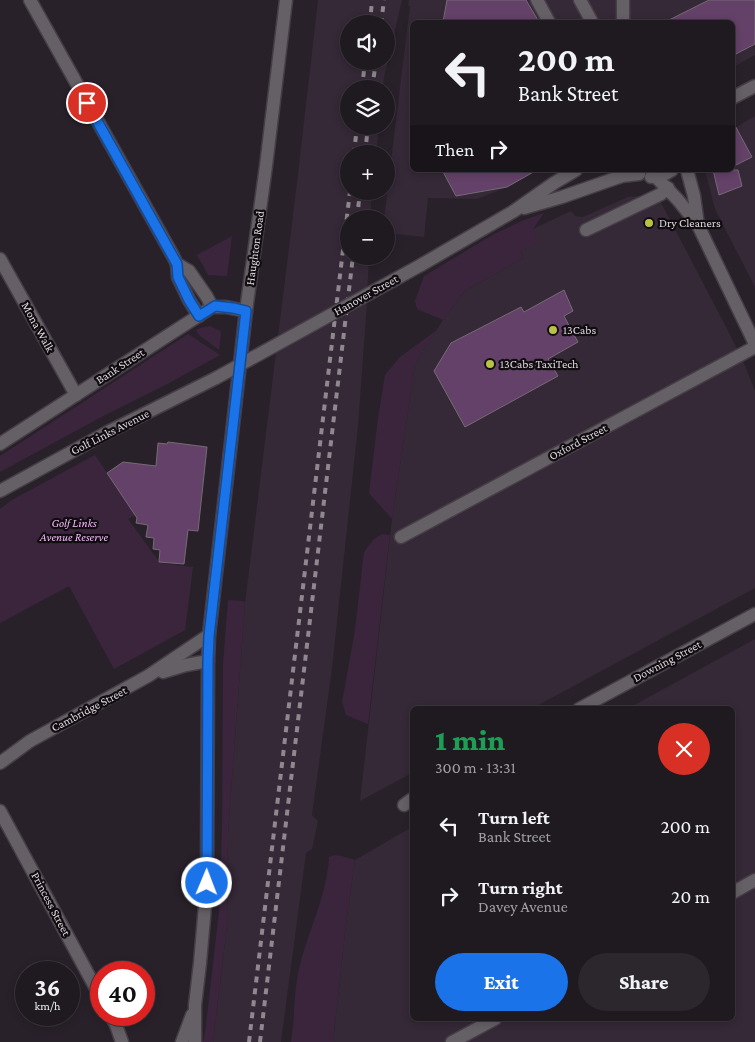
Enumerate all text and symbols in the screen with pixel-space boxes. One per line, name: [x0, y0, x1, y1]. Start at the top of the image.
map controls: [340, 15, 395, 265]
button: sound: [340, 15, 395, 70]
icon: left: [435, 40, 500, 105]
text: 200 m: [518, 40, 615, 79]
button: layers: [340, 80, 395, 135]
text: Bank Street: [518, 81, 618, 106]
pin: [66, 82, 108, 124]
icon: arrive: [73, 89, 101, 117]
icon: right: [484, 135, 512, 163]
text: Then: [435, 139, 474, 160]
button: +: [340, 145, 395, 200]
street label: Haughton Road: [243, 209, 267, 286]
button: −: [340, 210, 395, 265]
place label: Dry Cleaners: [659, 216, 721, 230]
marker: Dry Cleaners: [643, 217, 655, 229]
street label: Hanover Street: [331, 271, 401, 318]
street label: Mona Walk: [19, 300, 58, 355]
place label: 13Cabs: [563, 323, 596, 337]
marker: 13Cabs: [547, 324, 559, 336]
street label: Bank Street: [93, 345, 148, 387]
place label: 13Cabs TaxiTech: [500, 357, 579, 371]
marker: 13Cabs TaxiTech: [484, 358, 496, 370]
street label: Golf Links Avenue: [68, 406, 152, 458]
street label: Oxford Street: [547, 420, 610, 463]
park label: Golf Links Avenue Reserve: [39, 516, 109, 544]
street label: Downing Street: [631, 637, 704, 685]
street label: Cambridge Street: [49, 683, 130, 735]
text: 1 min: [435, 723, 505, 756]
button: close: [658, 723, 710, 775]
text: 300 m · 13:31: [435, 759, 516, 776]
text: Turn left: [478, 807, 550, 828]
icon: left: [435, 812, 463, 840]
text: 200 m: [661, 816, 710, 837]
text: Bank Street: [478, 828, 551, 845]
position arrow: [180, 856, 232, 908]
street label: Princess Street: [28, 870, 74, 939]
text: Turn right: [478, 877, 563, 898]
icon: right: [435, 882, 463, 910]
text: 20 m: [671, 886, 710, 907]
text: Davey Avenue: [478, 898, 568, 915]
button: Exit: [435, 953, 568, 1011]
button: Share: [578, 953, 710, 1011]
speed limit sign: 40: [90, 961, 155, 1026]
text: 36: [35, 974, 60, 1001]
text: km/h: [35, 999, 60, 1013]

